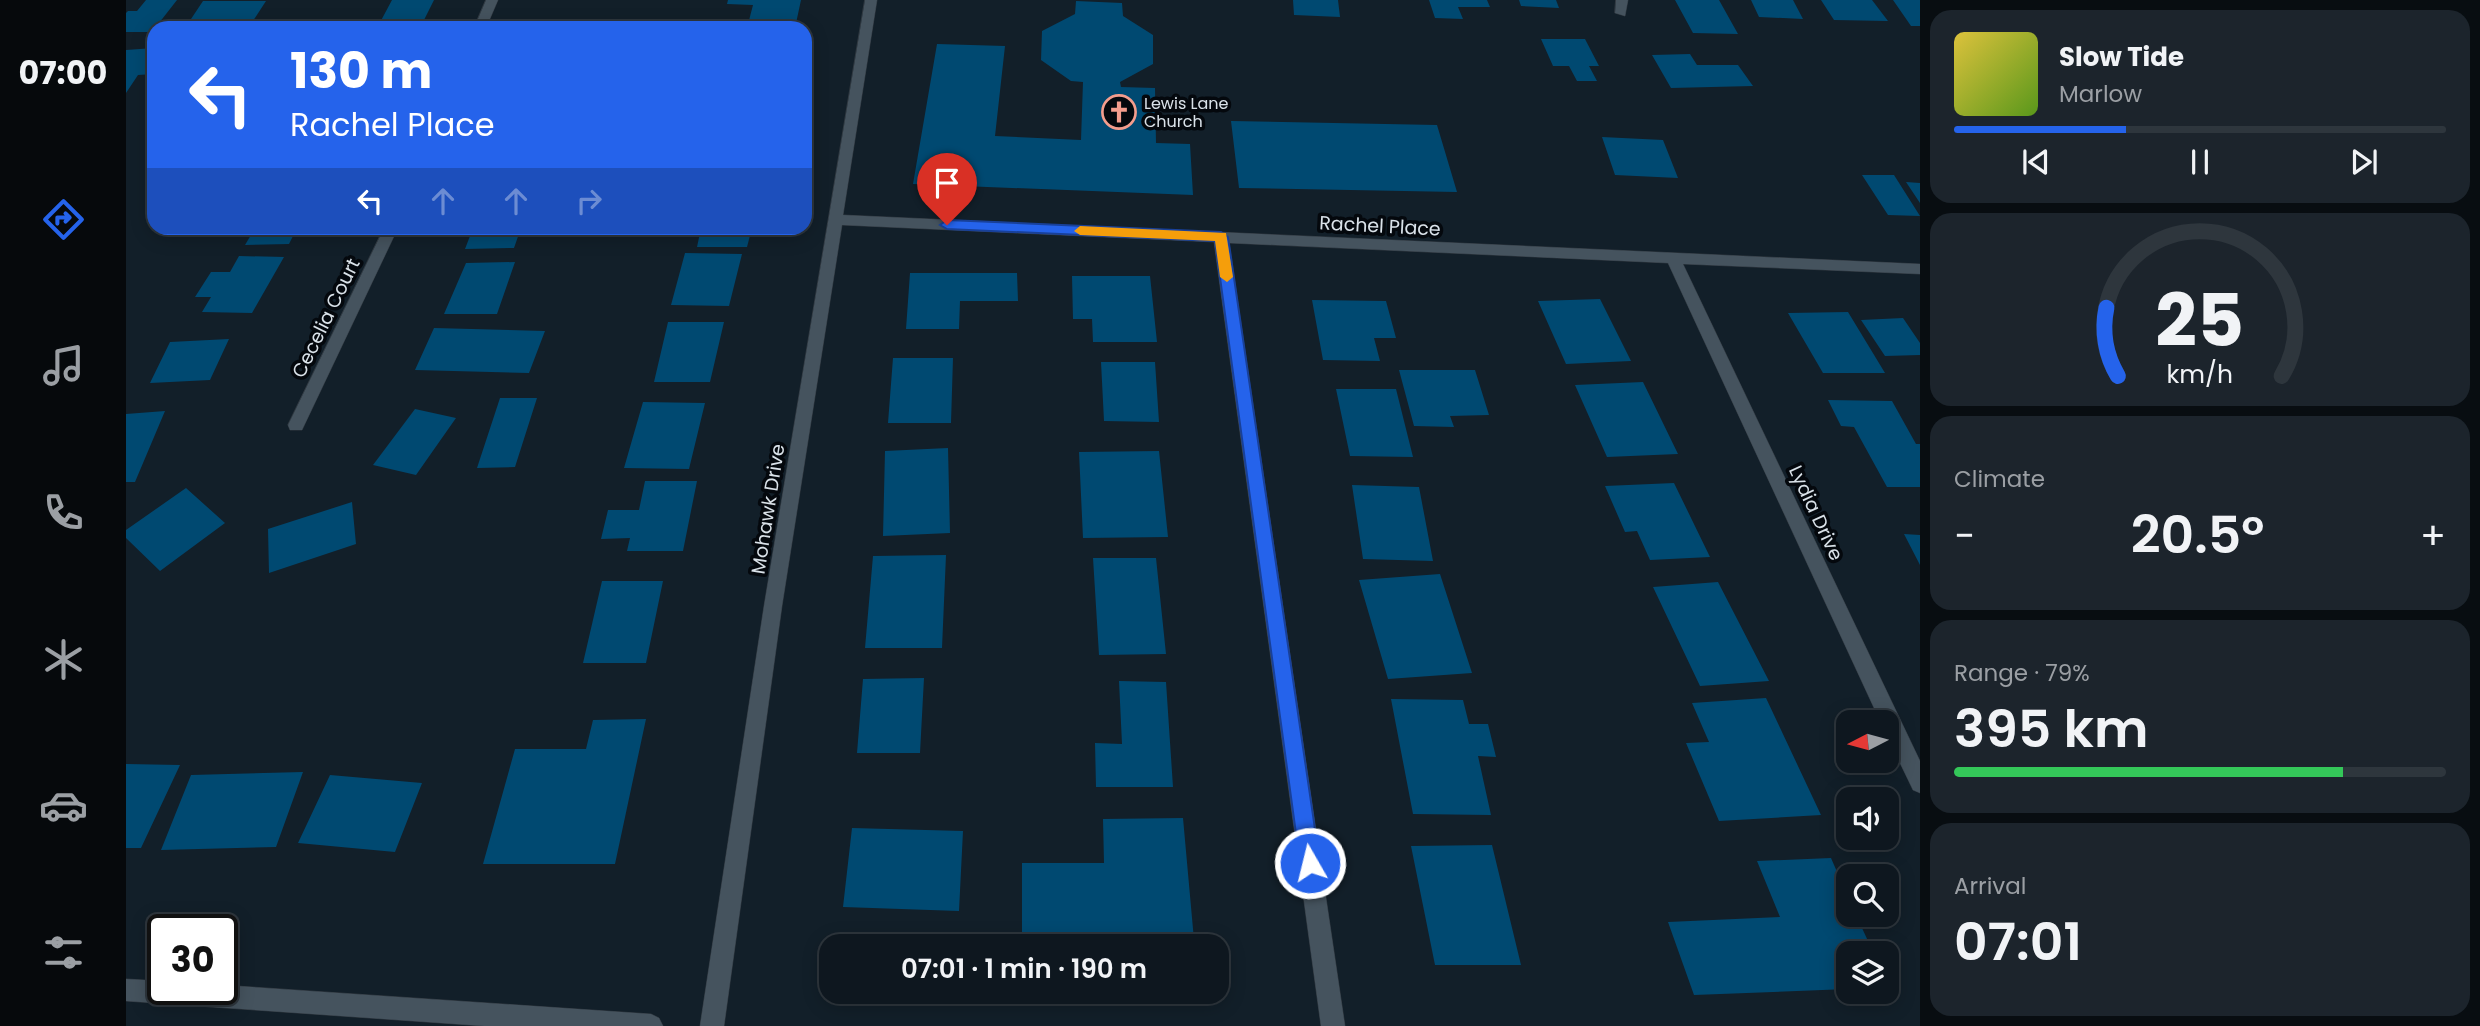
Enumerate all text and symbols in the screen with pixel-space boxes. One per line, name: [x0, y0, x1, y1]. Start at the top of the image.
text: 130 m: [290, 37, 432, 105]
text: Slow Tide: [2059, 39, 2184, 75]
icon: left: [175, 49, 266, 140]
text: 07:00: [19, 50, 107, 95]
text: Marlow: [2059, 78, 2142, 110]
place label: Lewis Lane Church: [1144, 92, 1228, 133]
church icon: Lewis Lane Church: [1100, 93, 1138, 131]
text: Rachel Place: [290, 102, 495, 147]
icon: previous: [2017, 143, 2055, 181]
icon: pause: [2181, 143, 2219, 181]
icon: next: [2345, 143, 2383, 181]
pin: [917, 153, 977, 225]
icon: arrive: [928, 164, 966, 202]
icon: left: [351, 182, 389, 220]
icon: ahead: [424, 182, 462, 220]
icon: ahead: [497, 182, 535, 220]
icon: right: [570, 182, 608, 220]
icon: directions: [39, 195, 88, 244]
street label: Rachel Place: [1319, 209, 1441, 243]
street label: Cecelia Court: [285, 254, 367, 382]
text: 25: [2156, 270, 2244, 371]
icon: music: [39, 341, 88, 390]
text: km/h: [2167, 357, 2233, 392]
street label: Mohawk Drive: [744, 442, 792, 576]
street label: Lydia Drive: [1782, 461, 1850, 565]
text: Climate: [1954, 463, 2045, 495]
icon: phone: [39, 488, 88, 537]
text: 20.5°: [2131, 498, 2264, 571]
text: −: [1954, 509, 1975, 562]
text: +: [2420, 509, 2446, 562]
icon: climate: [39, 635, 88, 684]
text: Range · 79%: [1954, 657, 2090, 689]
text: 395 km: [1954, 692, 2148, 765]
north arrow: [1836, 710, 1899, 774]
map controls: [1836, 710, 1899, 1004]
icon: car: [39, 781, 88, 830]
button: sound: [1836, 787, 1899, 850]
position arrow: [1273, 826, 1347, 900]
button: search: [1836, 864, 1899, 927]
text: Arrival: [1954, 870, 2026, 902]
text: 07:01: [1954, 905, 2082, 978]
speed limit sign: 30: [147, 914, 238, 1005]
icon: filters: [39, 928, 88, 977]
button: layers: [1836, 941, 1899, 1004]
text: 07:01 · 1 min · 190 m: [901, 951, 1147, 987]

